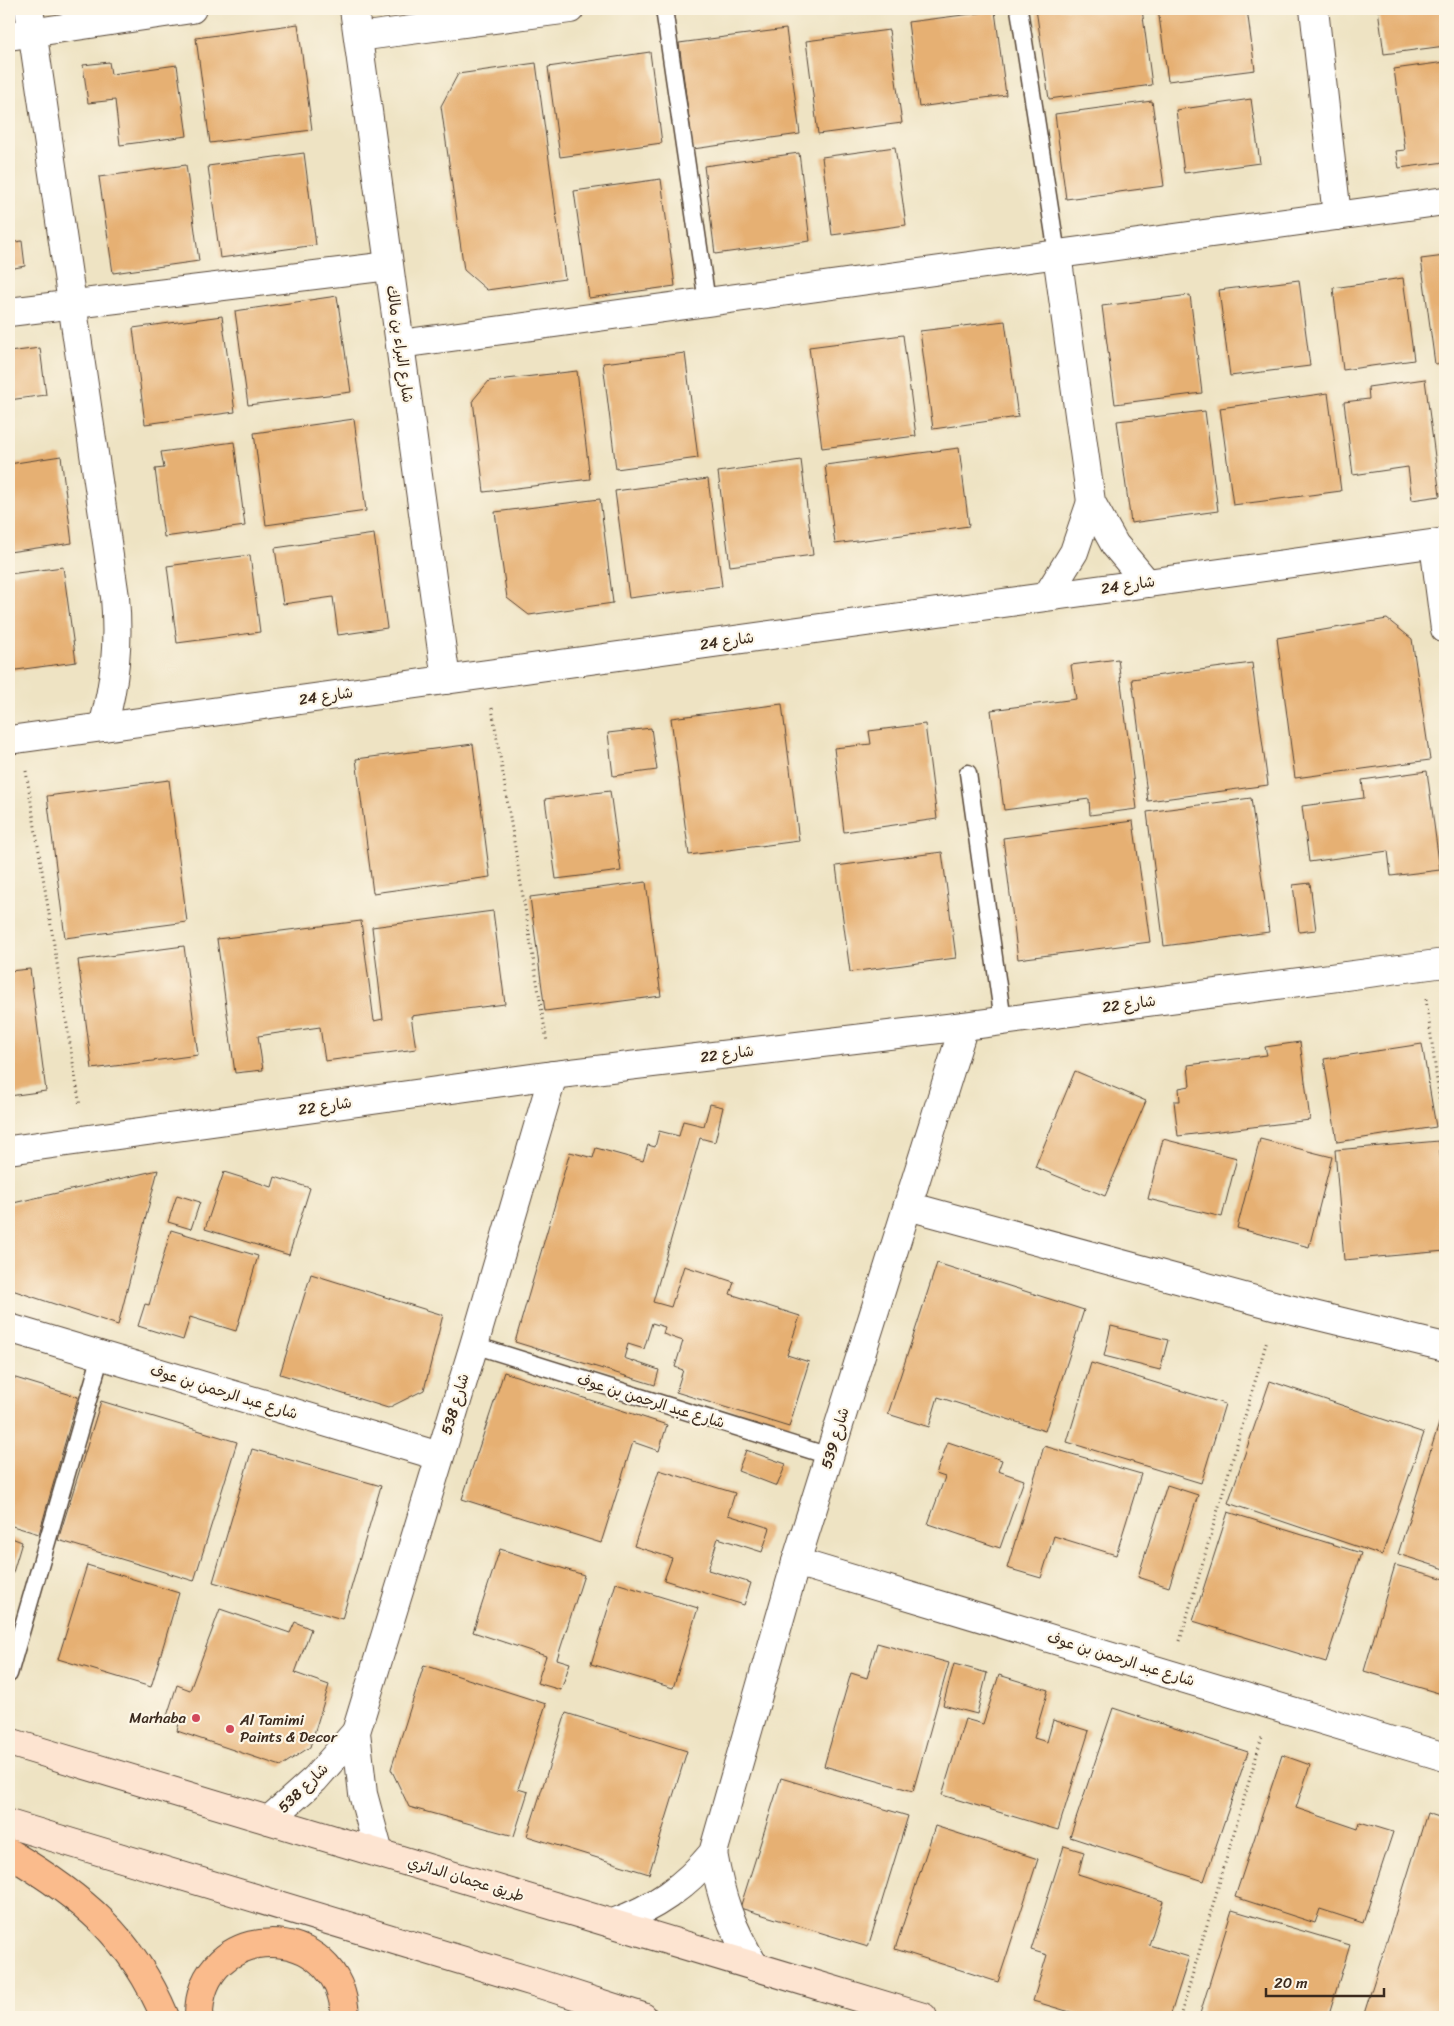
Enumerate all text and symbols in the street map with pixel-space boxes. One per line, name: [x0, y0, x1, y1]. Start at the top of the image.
street label: شارع البراء بن مالك: [379, 284, 421, 404]
street label: شارع 24: [1099, 568, 1157, 602]
street label: شارع 24: [698, 624, 756, 658]
street label: شارع 24: [297, 679, 355, 713]
street label: شارع 22: [1101, 988, 1157, 1020]
street label: شارع 22: [699, 1038, 755, 1070]
street label: شارع 22: [297, 1089, 353, 1123]
street label: شارع عبد الرحمن بن عوف: [147, 1357, 301, 1427]
street label: شارع عبد الرحمن بن عوف: [574, 1366, 728, 1436]
street label: شارع 538: [433, 1370, 477, 1438]
street label: شارع 539: [813, 1404, 857, 1472]
street label: شارع عبد الرحمن بن عوف: [1044, 1624, 1198, 1694]
place label: Marhaba: [129, 1705, 186, 1731]
place label: Al Tamimi Paints & Decor: [239, 1707, 338, 1750]
marker: Marhaba: [190, 1712, 202, 1724]
marker: Al Tamimi Paints & Decor: [224, 1723, 236, 1735]
street label: شارع 538: [271, 1757, 335, 1819]
street label: طريق عجمان الدائري: [404, 1849, 528, 1909]
scale bar: [1266, 1966, 1384, 1998]
text: 20 m: [1274, 1970, 1308, 1996]

